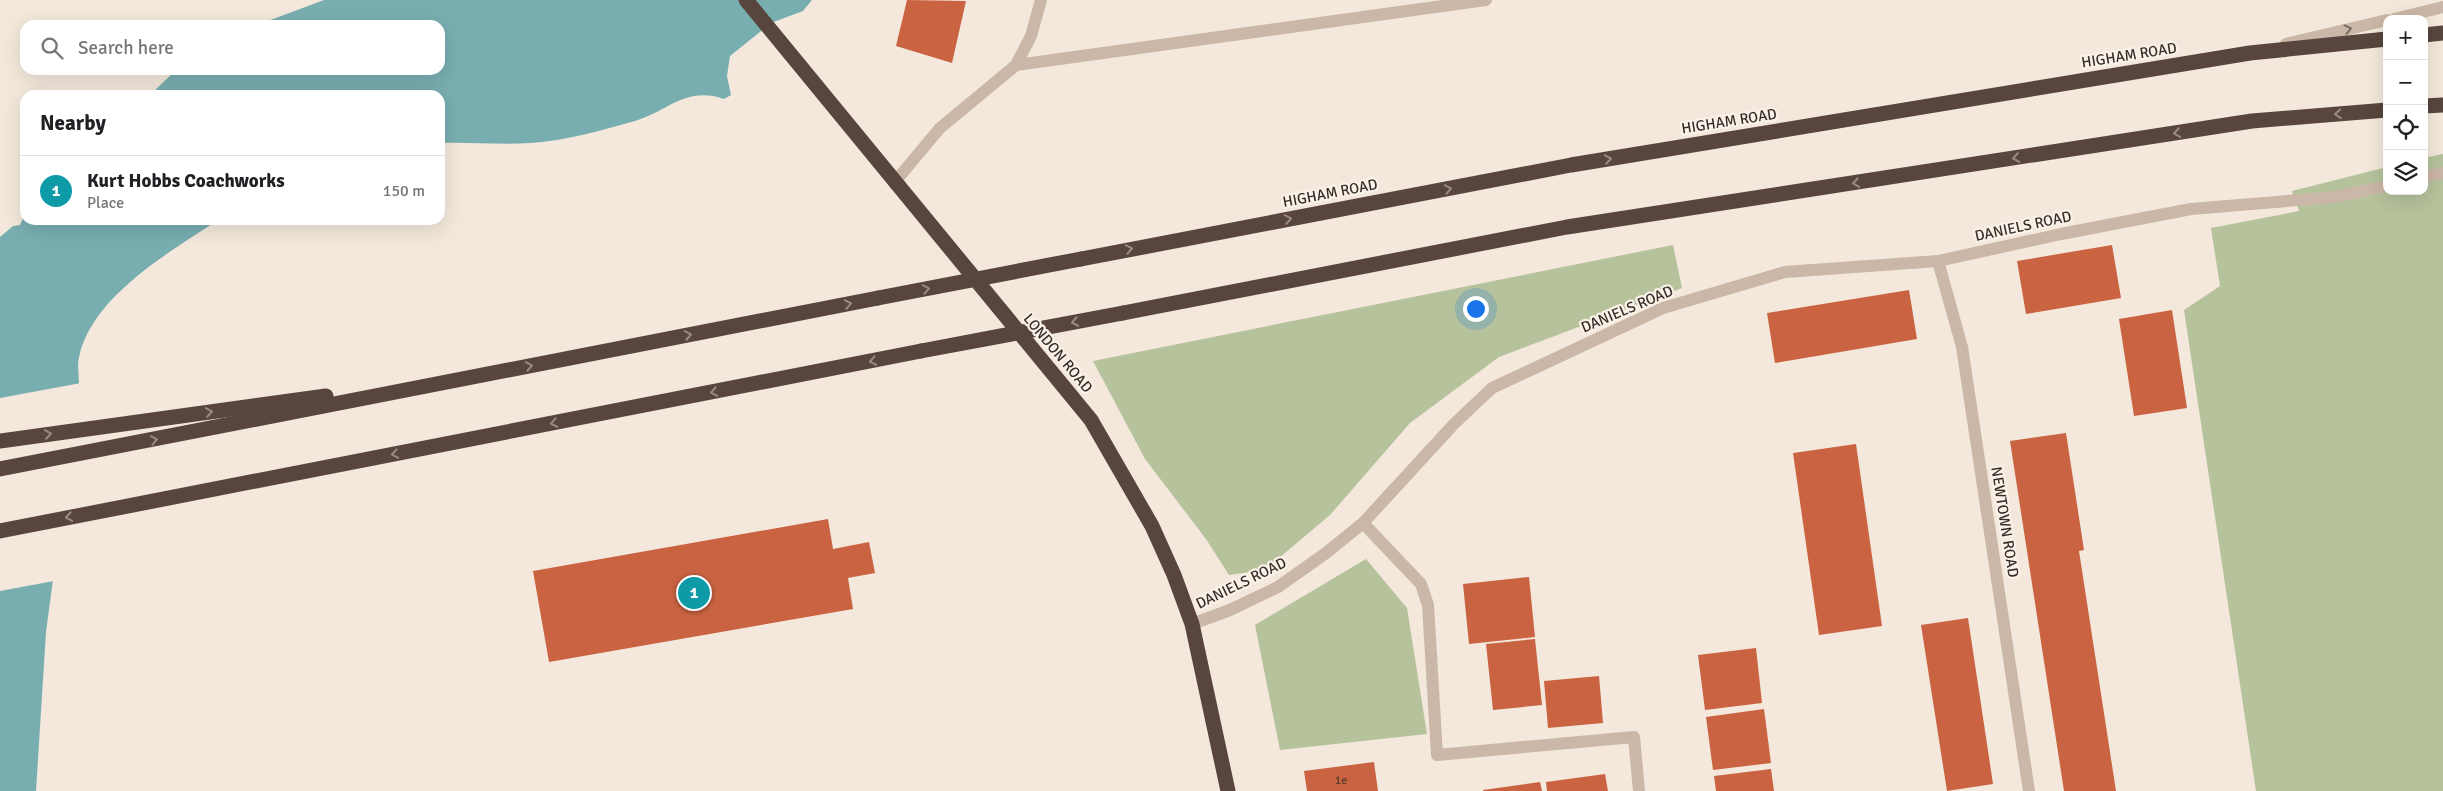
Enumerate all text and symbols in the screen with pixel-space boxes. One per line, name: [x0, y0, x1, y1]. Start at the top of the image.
map controls: [2383, 15, 2428, 195]
button: +: [2383, 15, 2428, 60]
search box: [20, 20, 445, 75]
one-way arrow: [2344, 24, 2353, 35]
icon: search: [38, 34, 66, 62]
text: Search here: [78, 36, 174, 60]
street label: HIGHAM ROAD: [2080, 39, 2178, 71]
button: −: [2383, 60, 2428, 105]
street label: HIGHAM ROAD: [1680, 105, 1778, 137]
button: locate: [2383, 105, 2428, 150]
one-way arrow: [2334, 108, 2342, 119]
text: Nearby: [40, 110, 106, 136]
one-way arrow: [2173, 127, 2181, 138]
button: layers: [2383, 150, 2428, 195]
one-way arrow: [2012, 152, 2021, 162]
one-way arrow: [1604, 154, 1612, 165]
text: Kurt Hobbs Coachworks: [87, 169, 285, 193]
street label: HIGHAM ROAD: [1281, 175, 1379, 211]
one-way arrow: [1851, 177, 1860, 187]
text: 1: [52, 181, 60, 201]
text: 150 m: [383, 181, 425, 201]
one-way arrow: [1443, 184, 1452, 194]
text: Place: [87, 193, 124, 213]
street label: DANIELS ROAD: [1973, 207, 2073, 245]
one-way arrow: [1284, 214, 1293, 225]
one-way arrow: [1124, 245, 1133, 255]
street label: DANIELS ROAD: [1578, 281, 1676, 337]
one-way arrow: [922, 284, 931, 295]
your location: [1463, 296, 1489, 322]
one-way arrow: [843, 300, 852, 310]
street label: LONDON ROAD: [1020, 310, 1096, 396]
one-way arrow: [1071, 316, 1079, 327]
one-way arrow: [684, 330, 693, 341]
one-way arrow: [869, 355, 878, 365]
one-way arrow: [524, 361, 533, 371]
one-way arrow: [709, 386, 718, 397]
one-way arrow: [205, 407, 213, 418]
one-way arrow: [550, 417, 559, 428]
one-way arrow: [45, 429, 53, 440]
one-way arrow: [150, 435, 159, 446]
one-way arrow: [390, 448, 399, 459]
street label: NEWTOWN ROAD: [1987, 465, 2023, 579]
one-way arrow: [65, 512, 73, 522]
street label: DANIELS ROAD: [1193, 553, 1289, 613]
pin: 1: [678, 574, 710, 612]
house number: 1e: [1335, 773, 1347, 788]

